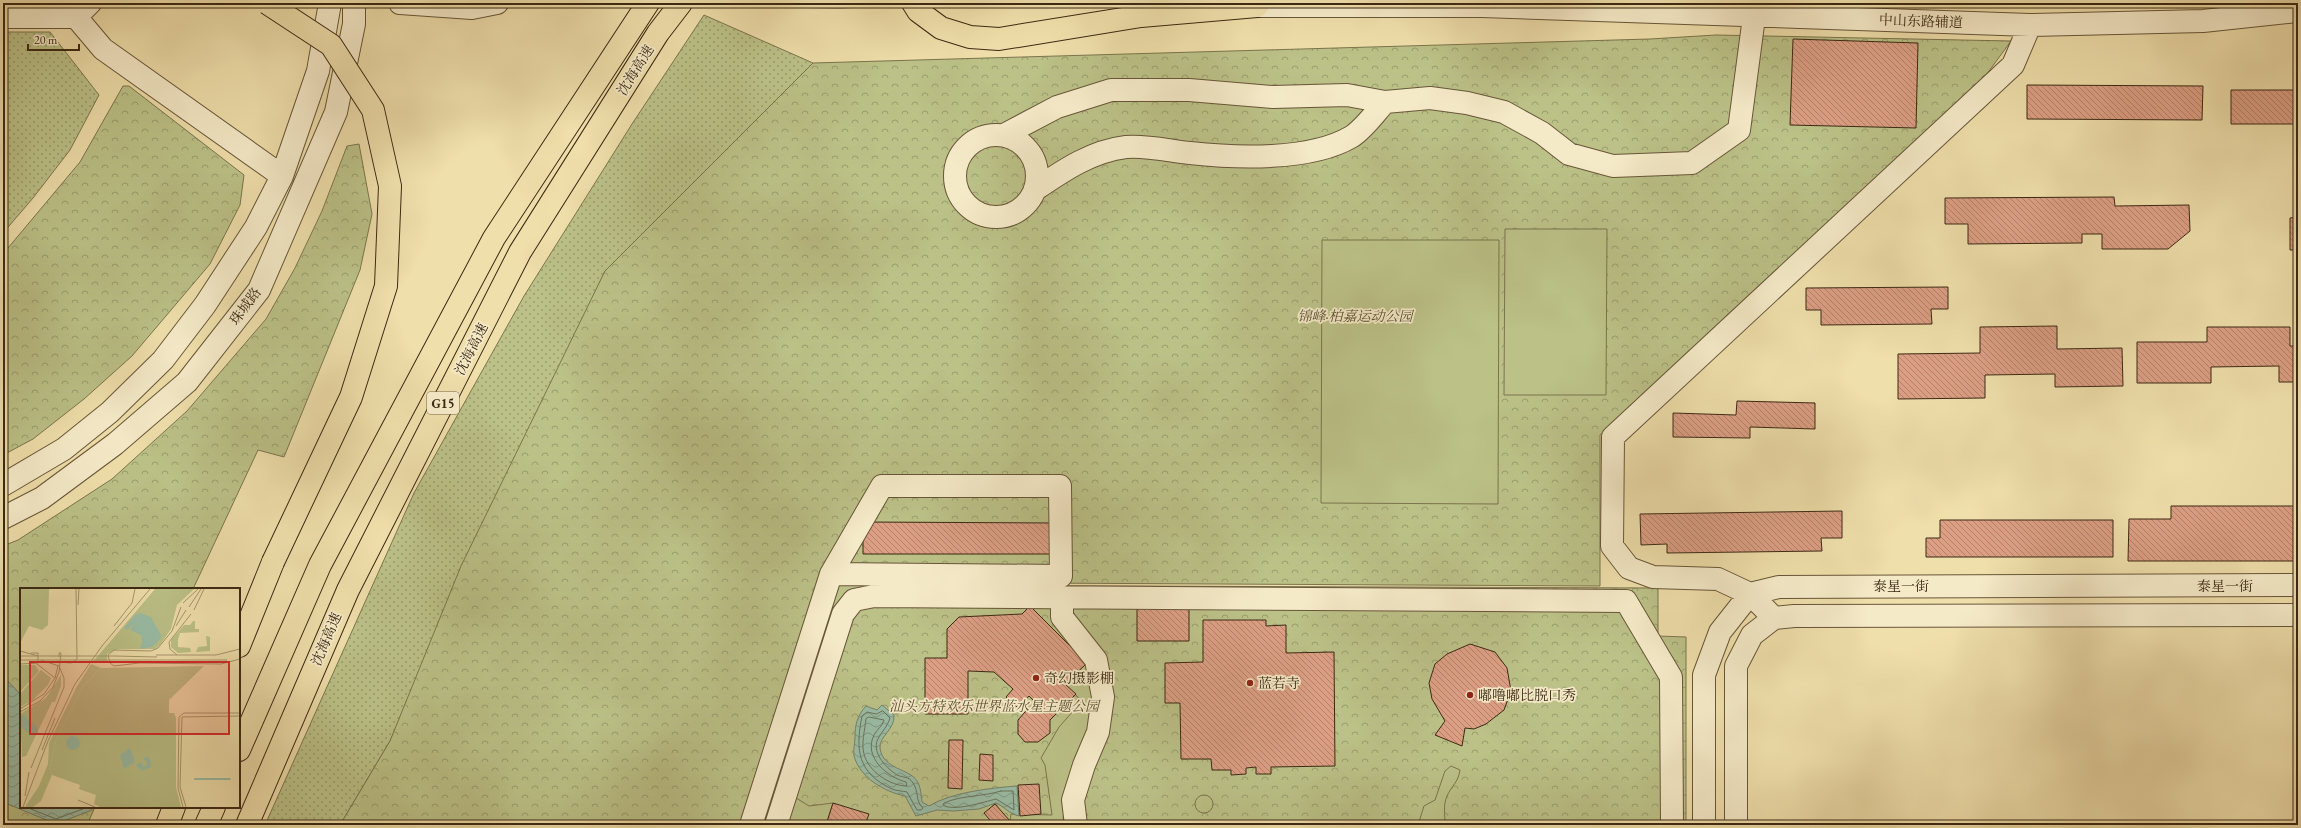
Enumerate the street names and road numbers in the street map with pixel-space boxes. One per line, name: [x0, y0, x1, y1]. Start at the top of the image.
street label: 中山东路辅道: [1879, 11, 1963, 31]
street label: 沈海高速: [613, 41, 657, 99]
street label: 珠城路: [225, 284, 265, 328]
street label: 沈海高速: [450, 320, 492, 378]
road number: G15: [427, 392, 459, 414]
street label: 泰星一街: [1873, 577, 1929, 595]
street label: 泰星一街: [2197, 577, 2253, 595]
street label: 沈海高速: [307, 610, 345, 668]

